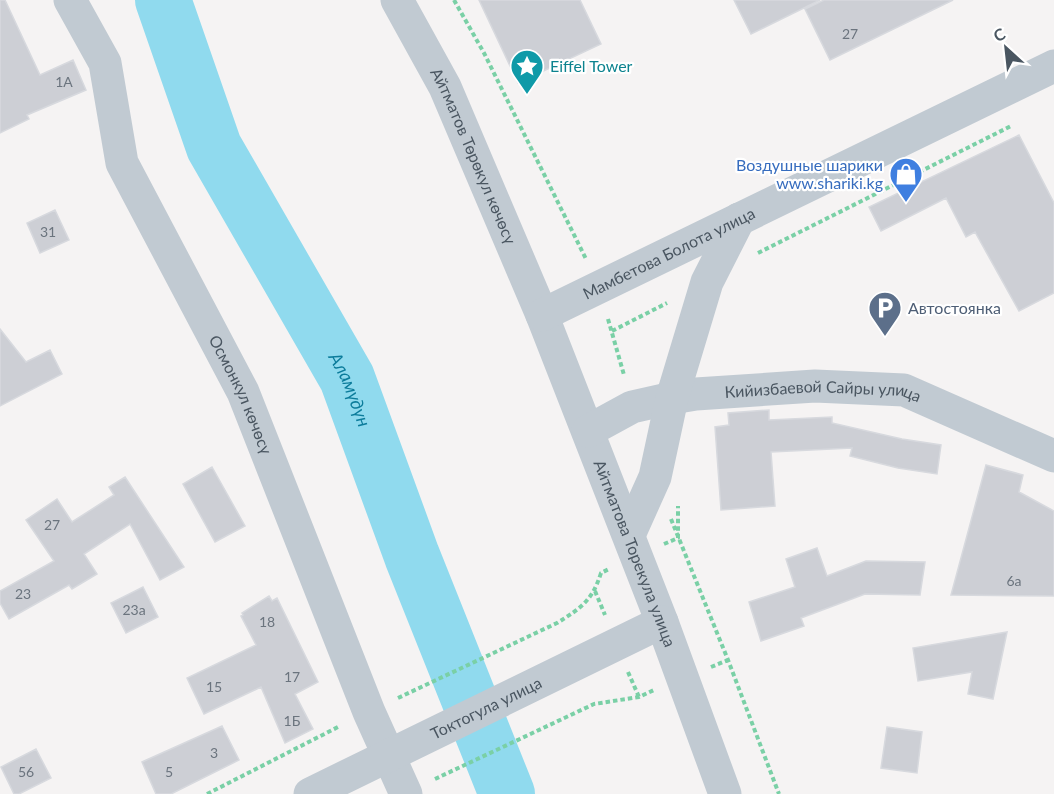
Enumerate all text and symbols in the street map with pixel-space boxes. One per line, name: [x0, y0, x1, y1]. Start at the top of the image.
north arrow: [976, 18, 1036, 78]
text: С: [990, 23, 1008, 45]
house number: 27: [842, 25, 858, 42]
place icon: Eiffel Tower: [509, 48, 545, 95]
place label: Eiffel Tower: [550, 56, 633, 75]
street label: Айтматов Төрөкул көчөсү: [427, 64, 521, 247]
house number: 1А: [55, 73, 73, 90]
place label: Воздушные шарики www.shariki.kg: [736, 155, 883, 192]
shop icon: Воздушные шарики www.shariki.kg: [888, 156, 924, 203]
street label: Мамбетова Болота улица: [579, 203, 758, 303]
house number: 31: [40, 223, 56, 240]
parking icon: Автостоянка: [867, 290, 903, 337]
place label: Автостоянка: [908, 298, 1001, 317]
street label: Осмонкул көчөсү: [206, 332, 277, 458]
water label: Аламүдүн: [324, 347, 376, 430]
street label: Кийизбаевой Сайры улица: [724, 376, 925, 406]
street label: Айтматова Торекула улица: [591, 457, 680, 649]
house number: 27: [44, 516, 60, 533]
house number: 6а: [1006, 572, 1022, 589]
house number: 23: [15, 585, 31, 602]
house number: 23а: [122, 601, 146, 618]
house number: 18: [259, 613, 275, 630]
house number: 17: [284, 668, 300, 685]
street label: Токтогула улица: [427, 672, 544, 743]
house number: 15: [206, 678, 222, 695]
house number: 1Б: [284, 712, 301, 729]
house number: 3: [210, 744, 218, 761]
house number: 56: [18, 763, 34, 780]
house number: 5: [165, 763, 173, 780]

